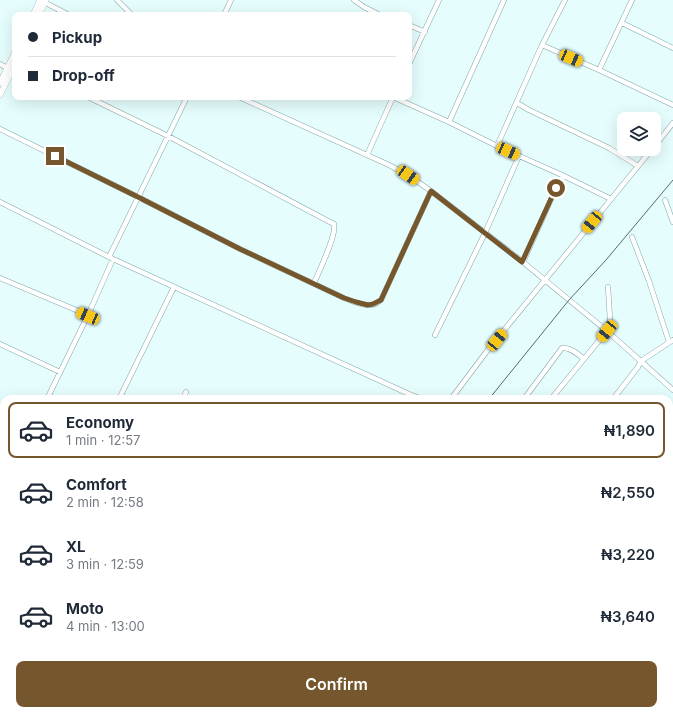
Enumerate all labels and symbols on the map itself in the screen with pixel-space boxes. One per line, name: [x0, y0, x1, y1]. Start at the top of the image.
car: [558, 48, 584, 68]
car: [495, 141, 521, 161]
route end: [46, 147, 64, 165]
car: [395, 163, 421, 187]
route start: [547, 179, 565, 197]
car: [580, 209, 604, 235]
car: [75, 306, 101, 326]
car: [595, 318, 619, 344]
car: [485, 327, 509, 353]

